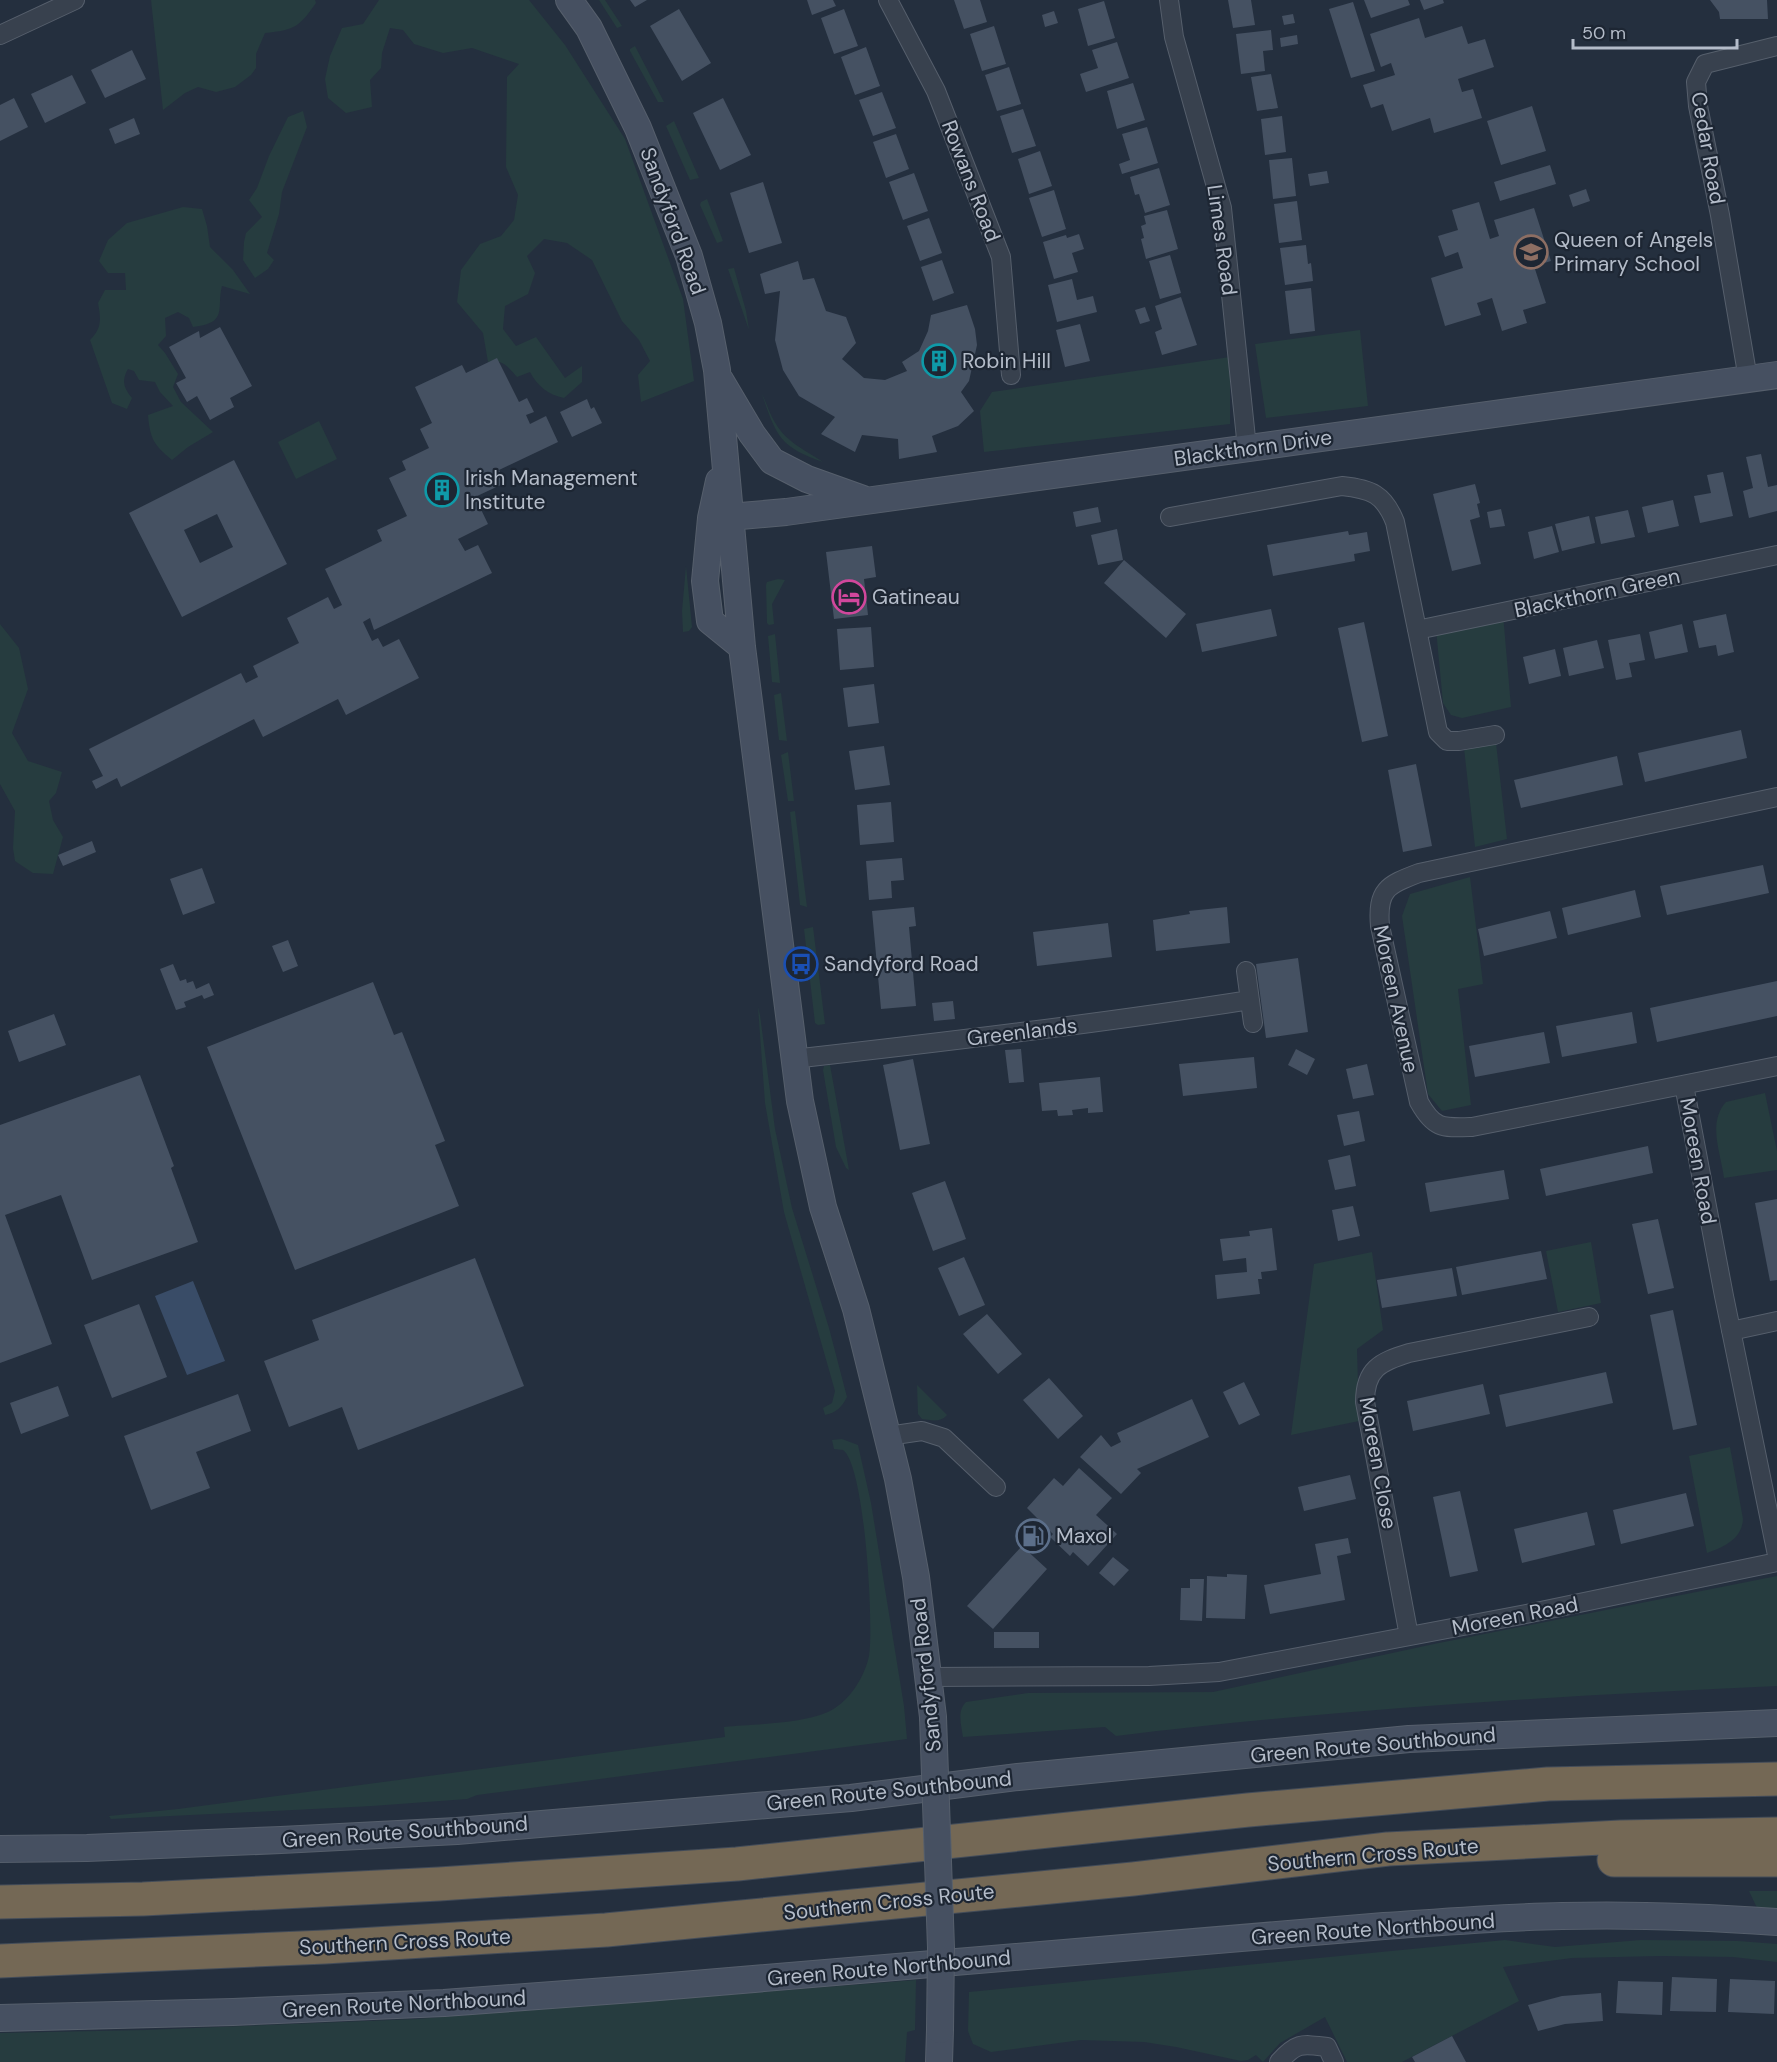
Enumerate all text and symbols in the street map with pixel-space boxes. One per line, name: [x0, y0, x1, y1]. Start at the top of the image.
scale bar: [1573, 12, 1736, 50]
text: 50 m: [1582, 21, 1626, 45]
street label: Cedar Road: [1684, 90, 1732, 206]
street label: Rowans Road: [935, 116, 1007, 246]
street label: Sandyford Road: [633, 144, 713, 298]
street label: Limes Road: [1200, 183, 1244, 297]
place label: Queen of Angels Primary School: [1554, 226, 1713, 278]
school or university icon: Queen of Angels Primary School: [1513, 234, 1549, 270]
building icon: Robin Hill: [921, 343, 957, 379]
place label: Robin Hill: [962, 347, 1051, 375]
street label: Blackthorn Drive: [1172, 423, 1334, 473]
place label: Irish Management Institute: [465, 464, 638, 516]
building icon: Irish Management Institute: [424, 472, 460, 508]
street label: Blackthorn Green: [1512, 562, 1682, 624]
hotel icon: Gatineau: [831, 579, 867, 615]
place label: Gatineau: [872, 583, 960, 611]
street label: Moreen Avenue: [1367, 923, 1425, 1076]
bus stop icon: Sandyford Road: [783, 946, 819, 982]
place label: Sandyford Road: [824, 950, 979, 978]
street label: Greenlands: [965, 1011, 1079, 1053]
street label: Moreen Road: [1673, 1096, 1723, 1226]
street label: Moreen Close: [1353, 1395, 1403, 1531]
fuel station icon: Maxol: [1015, 1518, 1051, 1554]
place label: Maxol: [1056, 1522, 1112, 1550]
street label: Moreen Road: [1450, 1590, 1580, 1642]
street label: Sandyford Road: [904, 1597, 948, 1753]
street label: Green Route Southbound: [1249, 1720, 1497, 1770]
street label: Green Route Southbound: [765, 1764, 1013, 1818]
street label: Green Route Southbound: [281, 1809, 529, 1855]
street label: Southern Cross Route: [1266, 1832, 1480, 1878]
street label: Southern Cross Route: [782, 1877, 996, 1927]
street label: Green Route Northbound: [1250, 1907, 1496, 1951]
street label: Southern Cross Route: [298, 1922, 512, 1962]
street label: Green Route Northbound: [766, 1943, 1012, 1993]
street label: Green Route Northbound: [281, 1984, 527, 2024]

